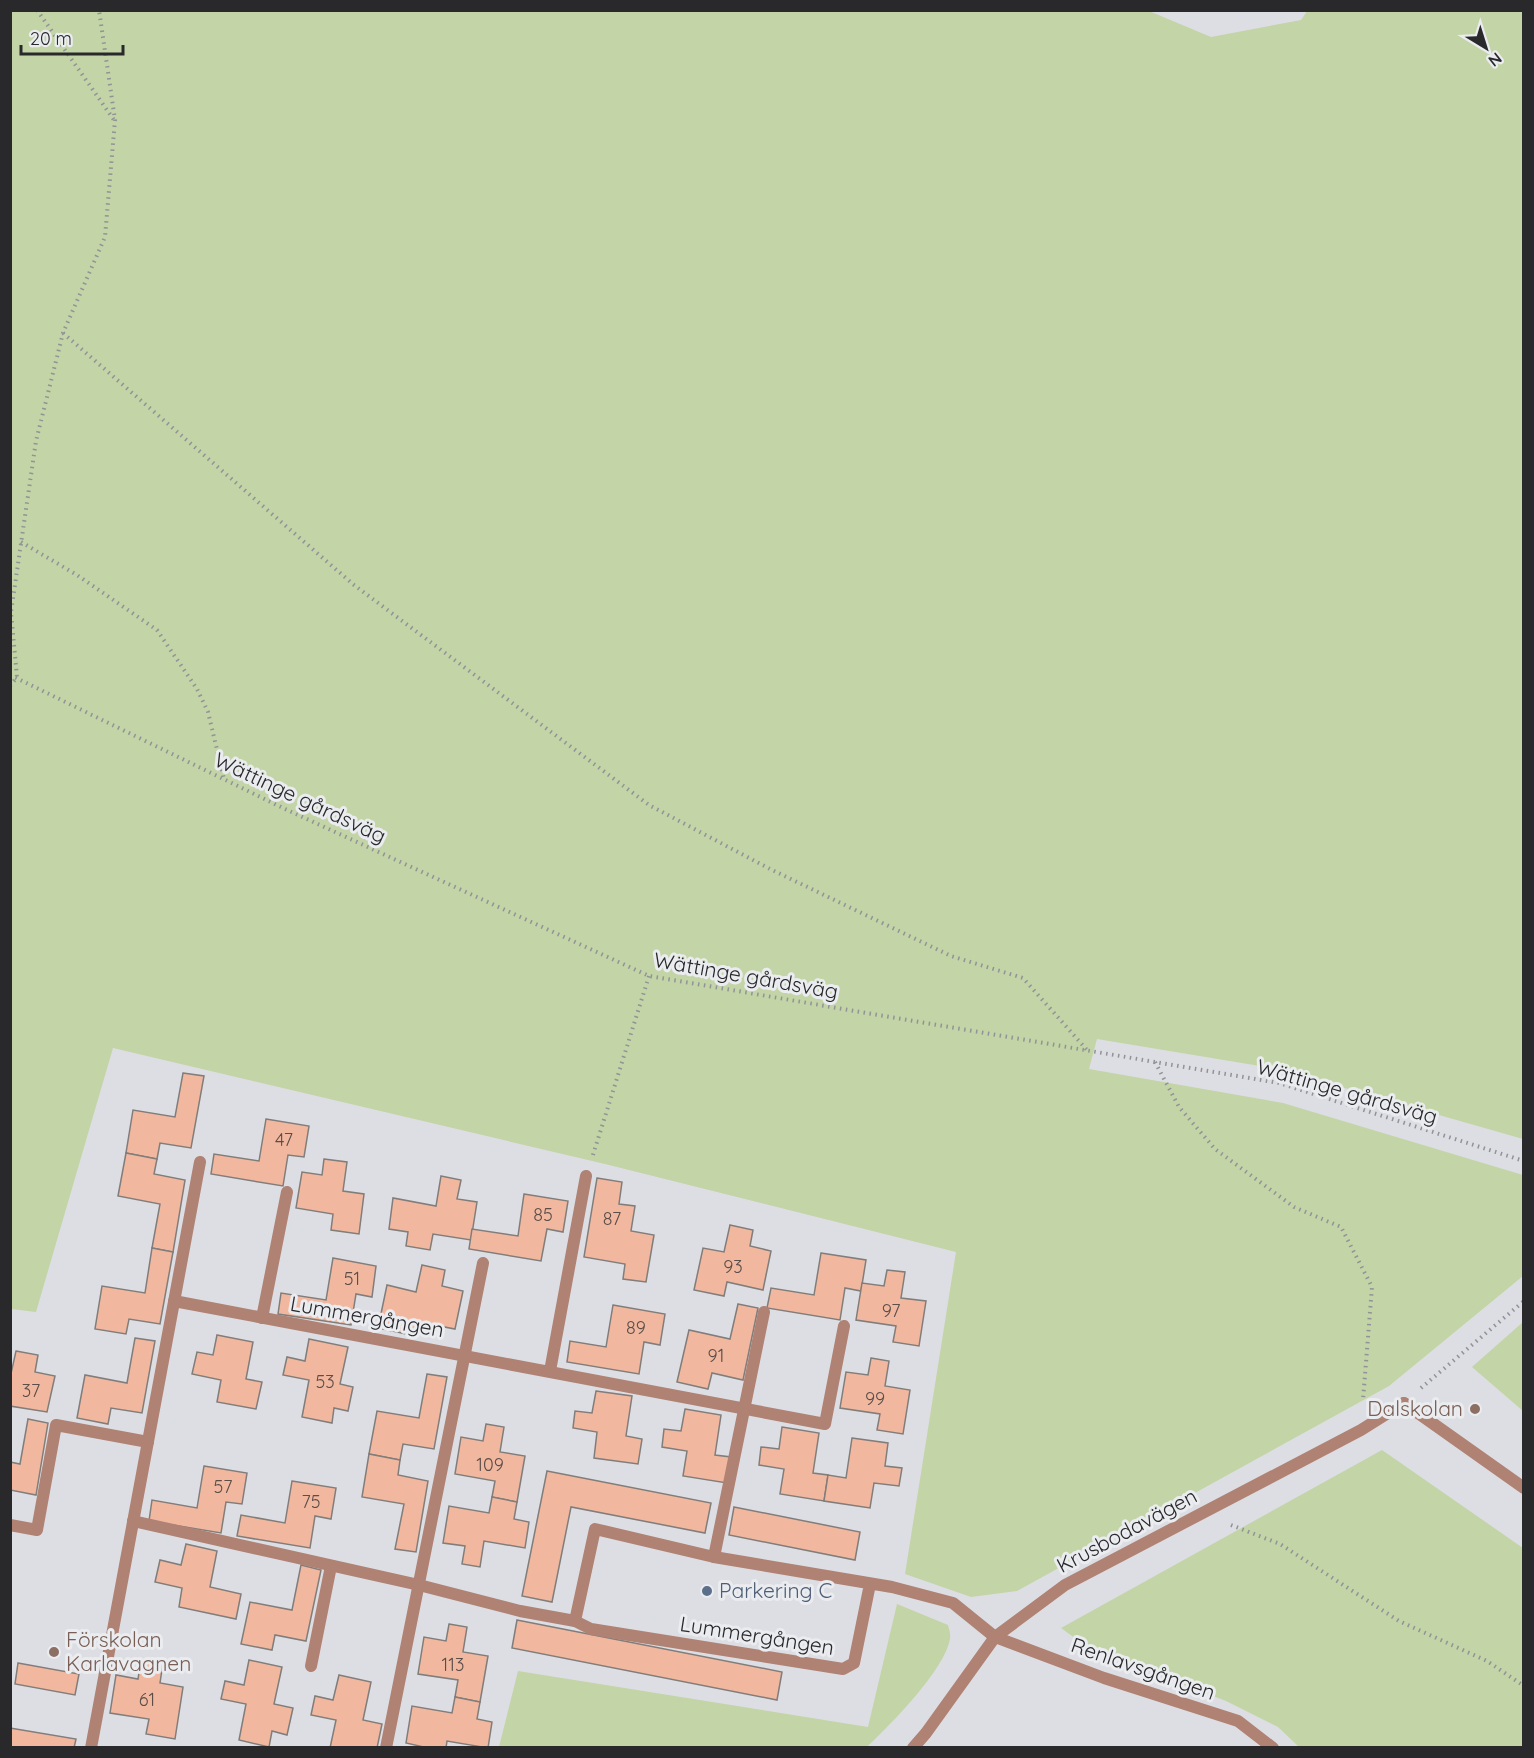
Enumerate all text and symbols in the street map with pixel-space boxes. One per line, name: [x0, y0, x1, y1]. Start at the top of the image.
scale bar: [21, 18, 123, 56]
north arrow: [1456, 18, 1516, 78]
text: 20 m: [30, 27, 72, 50]
text: N: [1484, 48, 1506, 71]
street label: Wättinge gårdsväg: [210, 746, 391, 848]
street label: Wättinge gårdsväg: [652, 946, 840, 1004]
street label: Wättinge gårdsväg: [1254, 1053, 1441, 1129]
house number: 47: [275, 1128, 293, 1151]
house number: 85: [533, 1203, 553, 1226]
house number: 87: [603, 1207, 621, 1230]
house number: 93: [723, 1255, 743, 1278]
house number: 51: [344, 1267, 360, 1290]
street label: Lummergången: [288, 1290, 446, 1342]
house number: 97: [882, 1299, 900, 1322]
house number: 89: [626, 1316, 646, 1339]
house number: 91: [708, 1344, 724, 1367]
house number: 53: [315, 1370, 335, 1393]
house number: 37: [22, 1379, 40, 1402]
house number: 99: [865, 1387, 885, 1410]
place label: Dalskolan: [1367, 1395, 1463, 1421]
marker: Dalskolan: [1468, 1402, 1482, 1416]
house number: 109: [476, 1453, 504, 1476]
house number: 57: [213, 1475, 233, 1498]
street label: Krusbodavägen: [1052, 1482, 1201, 1578]
house number: 75: [301, 1490, 321, 1513]
place label: Parkering C: [719, 1577, 832, 1603]
marker: Parkering C: [700, 1584, 714, 1598]
street label: Lummergången: [678, 1610, 836, 1660]
place label: Förskolan Karlavagnen: [66, 1626, 191, 1676]
street label: Renlavsgången: [1068, 1631, 1219, 1705]
marker: Förskolan Karlavagnen: [47, 1645, 61, 1659]
house number: 113: [442, 1653, 464, 1676]
house number: 61: [139, 1688, 155, 1711]

